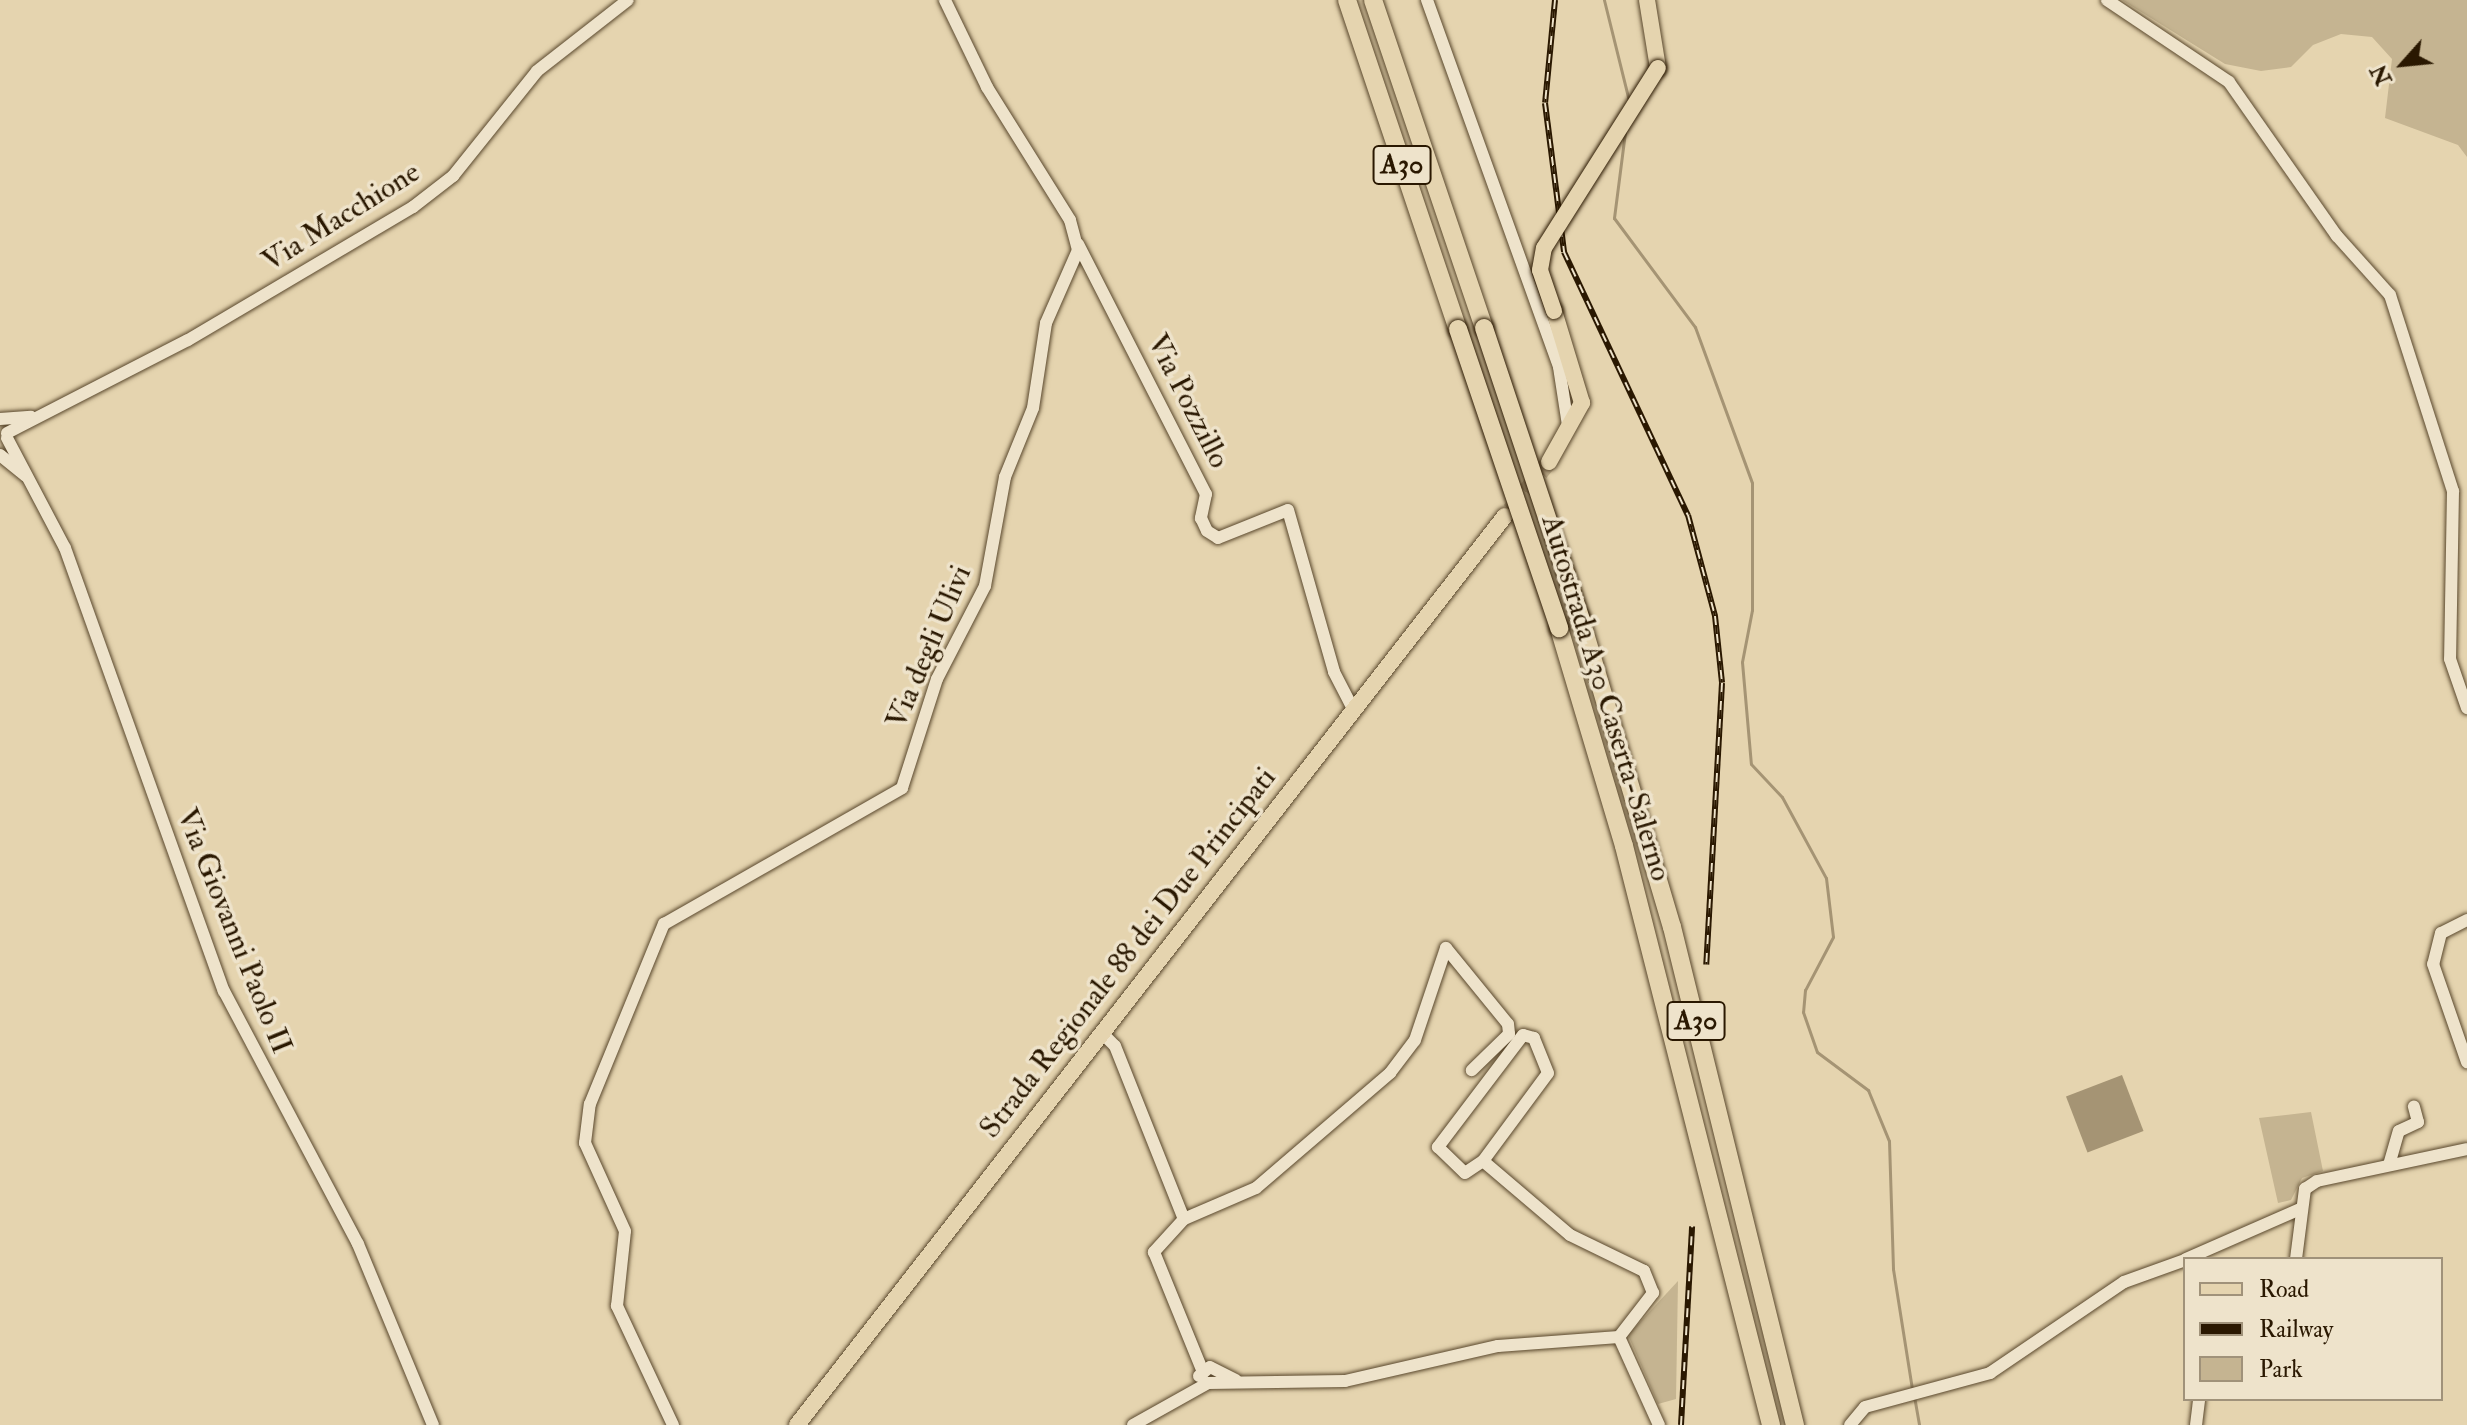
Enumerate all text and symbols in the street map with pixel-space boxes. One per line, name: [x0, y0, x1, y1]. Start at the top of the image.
north arrow: [2363, 24, 2443, 104]
text: N: [2365, 60, 2399, 90]
road number: A30: [1372, 141, 1432, 189]
street label: Via Macchione: [256, 154, 426, 280]
street label: Via Pozzillo: [1139, 328, 1237, 474]
street label: Autostrada A30 Caserta-Salerno: [1533, 511, 1679, 885]
street label: Via degli Ulivi: [879, 560, 979, 734]
street label: Strada Regionale 88 dei Due Principati: [972, 761, 1284, 1145]
street label: Via Giovanni Paolo II: [168, 803, 300, 1059]
road number: A30: [1666, 997, 1726, 1045]
legend: [2183, 1257, 2443, 1401]
text: Road: [2259, 1274, 2309, 1305]
text: Railway: [2259, 1314, 2333, 1345]
text: Park: [2259, 1354, 2303, 1385]

